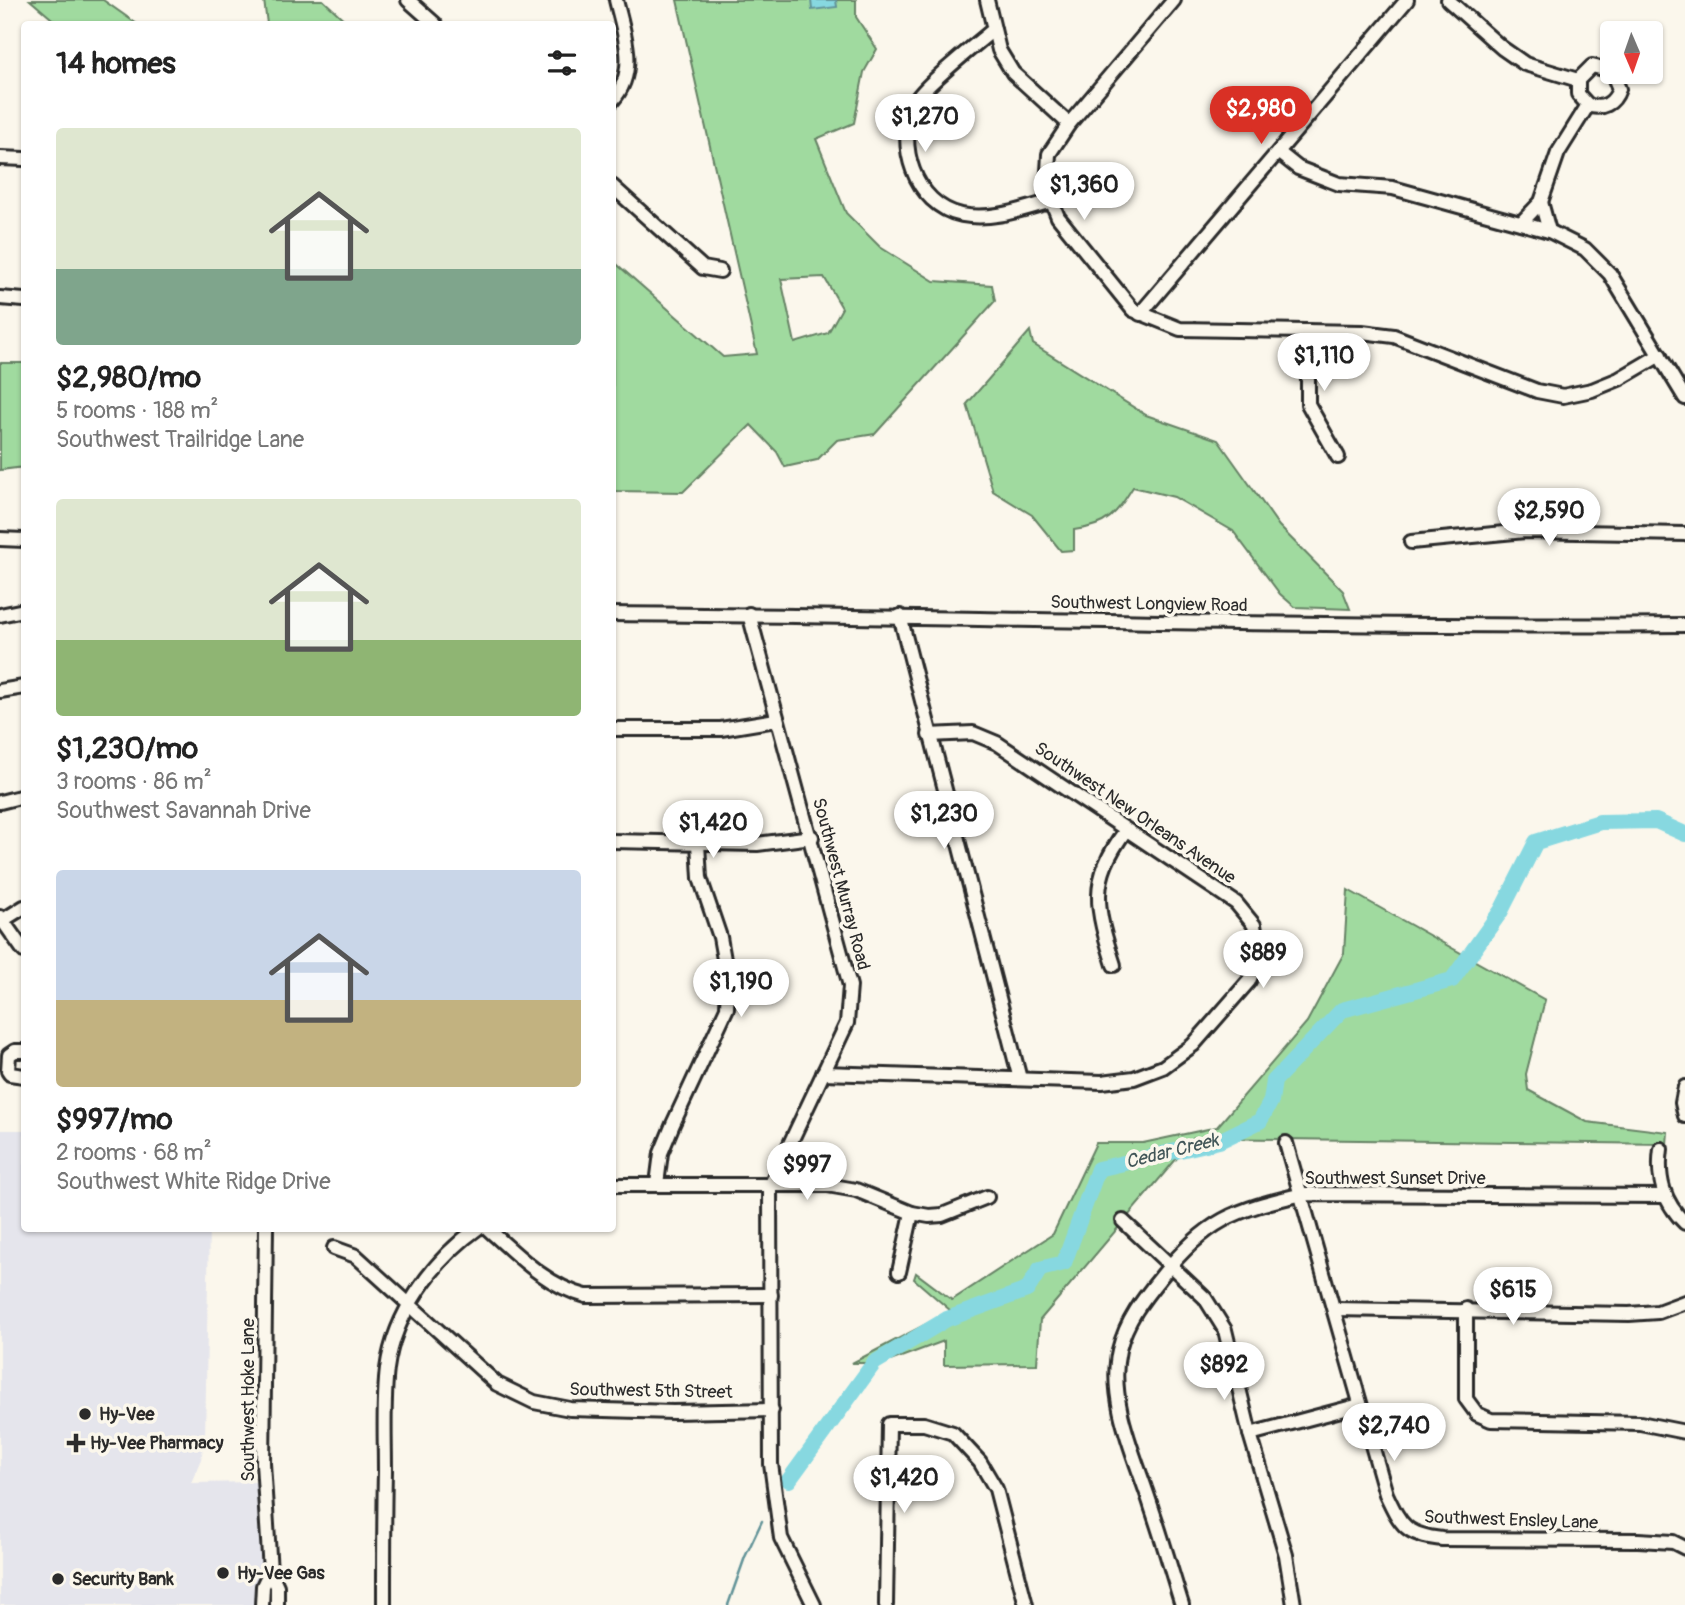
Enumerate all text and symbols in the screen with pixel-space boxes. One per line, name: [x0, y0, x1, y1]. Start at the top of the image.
north arrow: [1600, 21, 1662, 84]
map controls: [1600, 21, 1663, 84]
icon: filters: [543, 44, 581, 82]
text: 14 homes: [56, 45, 176, 82]
pin: $2,980: [1204, 86, 1318, 146]
pin: $1,270: [868, 94, 982, 154]
text: $2,980: [1226, 94, 1296, 123]
text: $1,270: [891, 102, 959, 131]
pin: $1,360: [1027, 162, 1141, 222]
text: $1,360: [1049, 170, 1119, 199]
icon: home: [256, 173, 382, 299]
pin: $1,110: [1267, 334, 1381, 393]
text: $1,110: [1294, 341, 1355, 370]
text: $2,980/mo: [56, 359, 201, 396]
text: 5 rooms · 188 m²: [56, 396, 218, 425]
text: Southwest Trailridge Lane: [56, 425, 304, 454]
pin: $2,590: [1492, 489, 1606, 548]
text: $2,590: [1513, 496, 1585, 525]
icon: home: [256, 544, 382, 670]
street label: Southwest Longview Road: [1050, 591, 1248, 617]
text: $1,230/mo: [56, 730, 198, 767]
street label: Southwest New Orleans Avenue: [1030, 737, 1240, 889]
text: 3 rooms · 86 m²: [56, 767, 212, 796]
pin: $1,230: [887, 792, 1001, 851]
street label: Southwest Murray Road: [807, 795, 875, 973]
text: Southwest Savannah Drive: [56, 796, 311, 825]
text: $1,230: [910, 799, 978, 828]
pin: $1,420: [656, 800, 770, 860]
text: $1,420: [678, 808, 748, 837]
icon: home: [256, 915, 382, 1041]
pin: $889: [1222, 930, 1304, 990]
text: $889: [1239, 938, 1287, 967]
pin: $1,190: [684, 960, 798, 1019]
text: $1,190: [709, 967, 773, 996]
text: $997/mo: [56, 1101, 173, 1138]
water label: Cedar Creek: [1123, 1127, 1223, 1174]
text: 2 rooms · 68 m²: [56, 1138, 212, 1167]
pin: $997: [766, 1142, 848, 1202]
text: $997: [783, 1150, 831, 1179]
text: Southwest White Ridge Drive: [56, 1167, 331, 1196]
street label: Southwest Sunset Drive: [1304, 1167, 1486, 1190]
pin: $615: [1472, 1268, 1554, 1327]
text: $615: [1489, 1275, 1537, 1304]
street label: Southwest Hoke Lane: [237, 1318, 260, 1482]
pin: $892: [1183, 1342, 1265, 1402]
text: $892: [1200, 1350, 1248, 1379]
street label: Southwest 5th Street: [569, 1378, 734, 1404]
place label: Hy-Vee: [99, 1403, 155, 1426]
pin: $2,740: [1337, 1404, 1451, 1463]
marker: Hy-Vee: [77, 1406, 93, 1422]
text: $2,740: [1358, 1411, 1430, 1440]
place label: Hy-Vee Pharmacy: [90, 1432, 224, 1455]
marker: Hy-Vee Pharmacy: [68, 1435, 84, 1451]
pin: $1,420: [847, 1456, 961, 1515]
text: $1,420: [869, 1463, 939, 1492]
street label: Southwest Ensley Lane: [1424, 1505, 1599, 1535]
place label: Hy-Vee Gas: [237, 1562, 325, 1585]
marker: Hy-Vee Gas: [215, 1565, 231, 1581]
place label: Security Bank: [72, 1568, 174, 1591]
marker: Security Bank: [50, 1571, 66, 1587]

